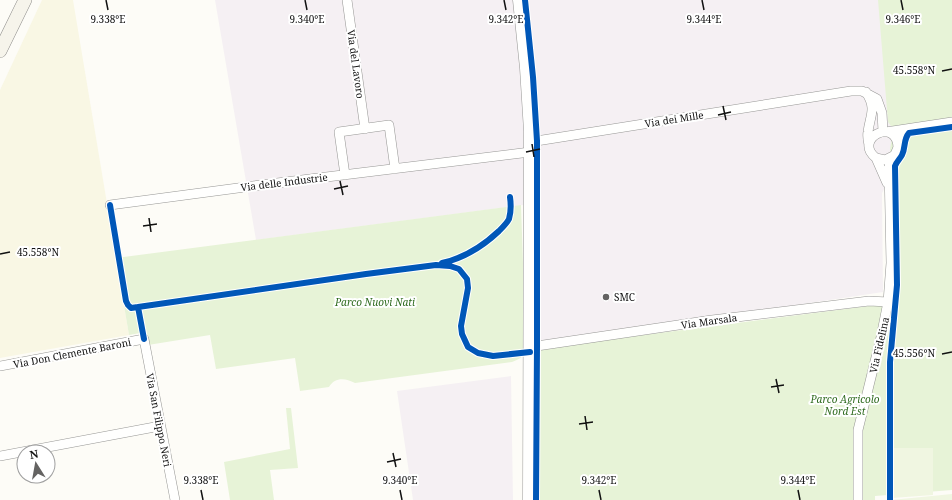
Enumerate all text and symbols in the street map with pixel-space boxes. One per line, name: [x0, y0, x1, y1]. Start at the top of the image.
text: 9.338°E: [90, 12, 126, 26]
text: 9.340°E: [289, 12, 325, 26]
text: 9.342°E: [488, 12, 524, 26]
text: 9.344°E: [686, 12, 722, 26]
text: 9.346°E: [885, 12, 921, 26]
street label: Via del Lavoro: [344, 29, 368, 99]
text: 45.558°N: [893, 63, 935, 77]
street label: Via dei Mille: [643, 107, 705, 131]
street label: Via delle Industrie: [240, 170, 328, 194]
text: 45.558°N: [17, 245, 59, 259]
place label: SMC: [614, 290, 635, 304]
marker: SMC: [601, 292, 611, 302]
park label: Parco Nuovi Nati: [334, 295, 415, 309]
street label: Via Marsala: [680, 310, 738, 332]
street label: Via Fidelina: [866, 315, 892, 374]
street label: Via Don Clemente Baroni: [12, 335, 133, 371]
text: 45.556°N: [893, 346, 935, 360]
street label: Via San Filippo Neri: [143, 372, 175, 469]
park label: Parco Agricolo Nord Est: [809, 392, 880, 418]
north arrow: [16, 444, 56, 484]
text: N: [28, 445, 40, 462]
text: 9.338°E: [183, 473, 219, 487]
text: 9.340°E: [382, 473, 418, 487]
text: 9.342°E: [581, 473, 617, 487]
text: 9.344°E: [780, 473, 816, 487]

